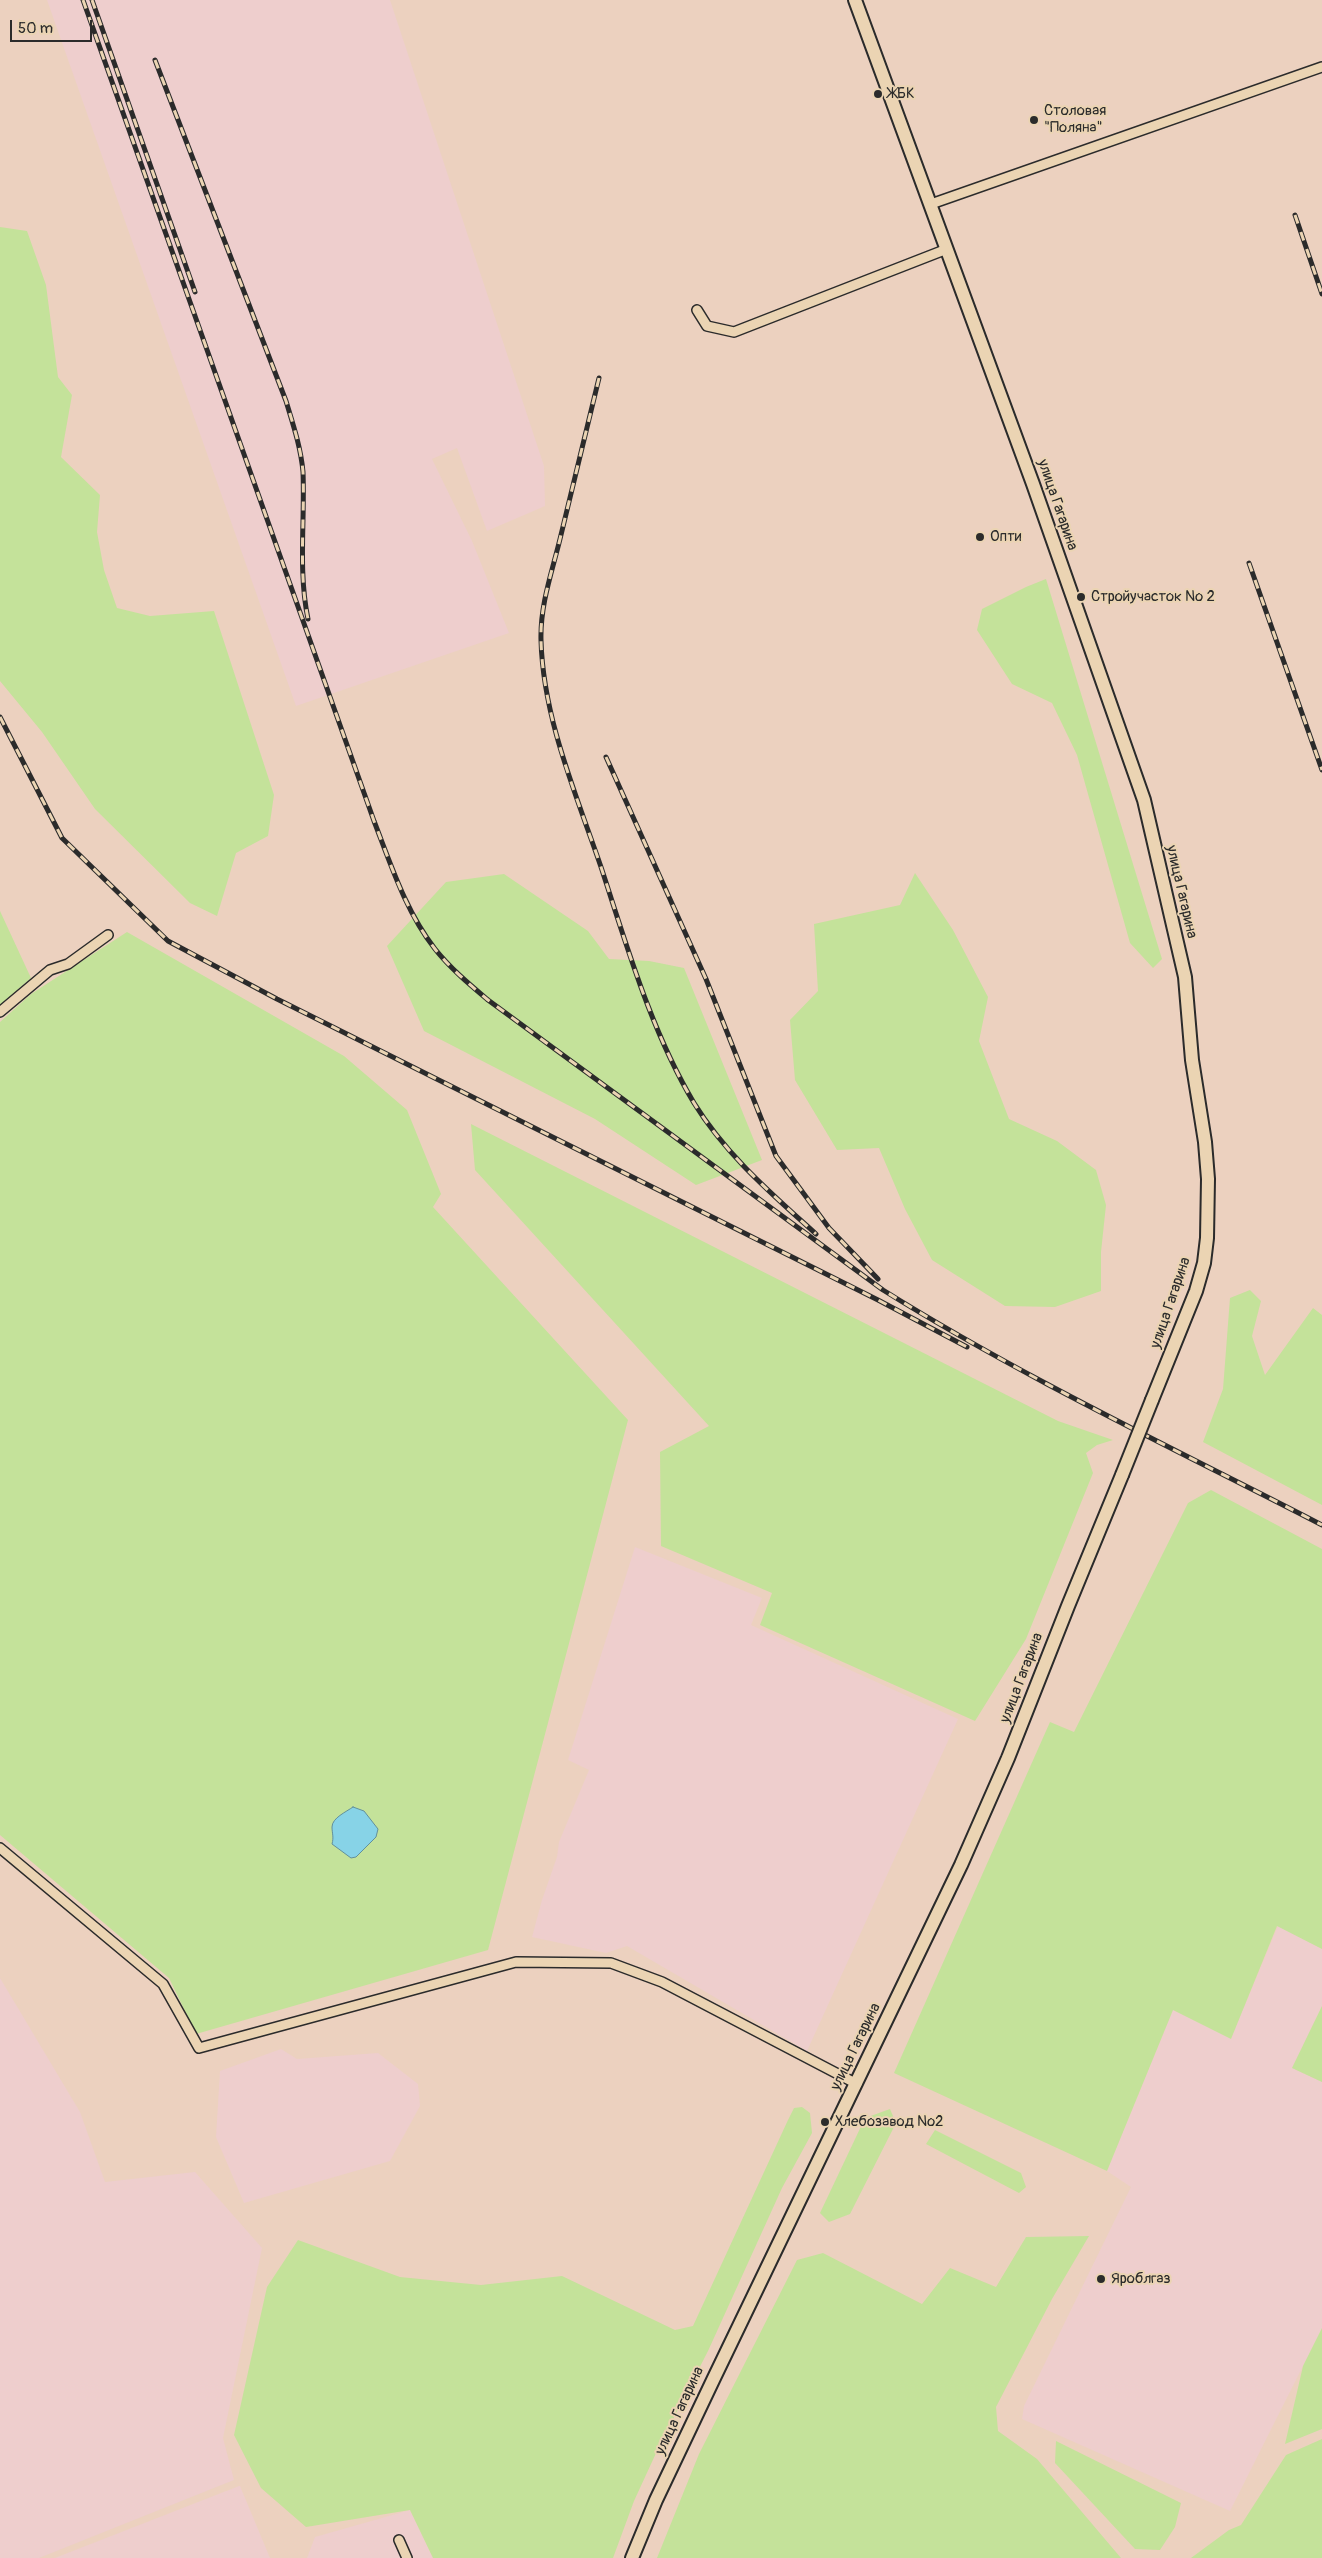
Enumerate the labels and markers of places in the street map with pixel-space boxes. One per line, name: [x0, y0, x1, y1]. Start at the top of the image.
place label: ЖБК: [888, 85, 915, 103]
marker: ЖБК: [872, 88, 884, 100]
place label: Столовая "Поляна": [1044, 102, 1106, 137]
marker: Столовая "Поляна": [1028, 114, 1040, 126]
place label: Опти: [990, 528, 1021, 546]
marker: Опти: [974, 531, 986, 543]
place label: Стройучасток № 2: [1091, 588, 1215, 606]
marker: Стройучасток № 2: [1075, 591, 1087, 603]
place label: Хлебозавод №2: [835, 2113, 943, 2131]
marker: Хлебозавод №2: [819, 2116, 831, 2128]
place label: Яроблгаз: [1111, 2270, 1171, 2288]
marker: Яроблгаз: [1095, 2273, 1107, 2285]

